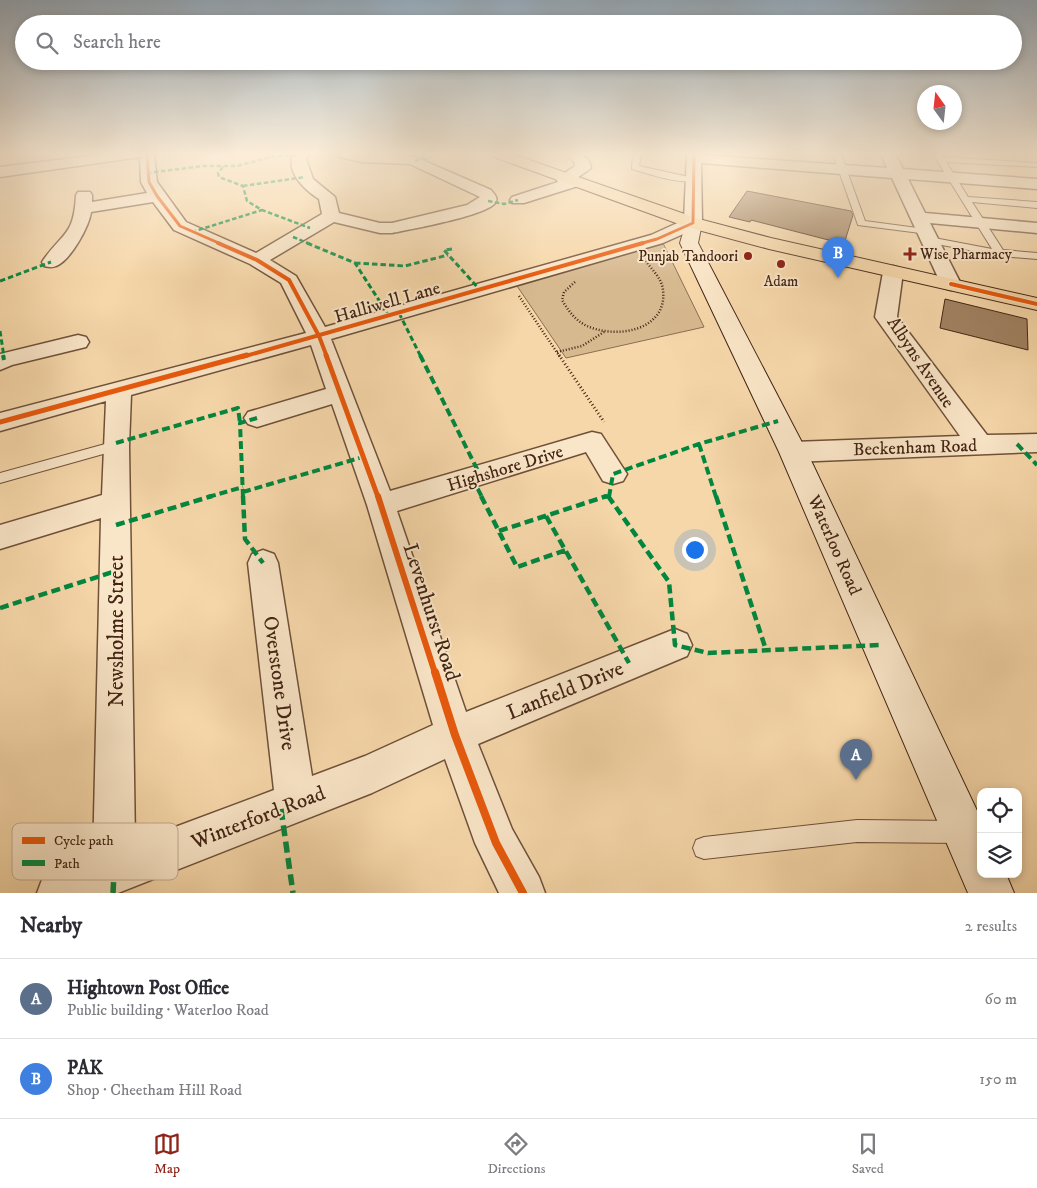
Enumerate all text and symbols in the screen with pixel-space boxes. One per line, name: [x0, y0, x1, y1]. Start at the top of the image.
search box: [15, 15, 1022, 70]
icon: search: [33, 29, 61, 57]
text: Search here: [73, 31, 161, 54]
north arrow: [917, 85, 962, 130]
pin: B: [822, 237, 854, 278]
place label: Wise Pharmacy: [919, 245, 1013, 264]
place label: Punjab Tandoori: [638, 247, 738, 266]
marker: Wise Pharmacy: [904, 248, 916, 260]
marker: Punjab Tandoori: [742, 250, 754, 262]
marker: Adam: [775, 258, 787, 270]
place label: Adam: [764, 272, 798, 291]
street label: Halliwell Lane: [332, 277, 443, 329]
street label: Albyns Avenue: [882, 313, 959, 412]
street label: Beckenham Road: [853, 435, 977, 461]
street label: Highshore Drive: [445, 441, 566, 497]
street label: Waterloo Road: [802, 491, 866, 599]
your location: [682, 537, 708, 563]
street label: Levenhurst Road: [397, 540, 466, 685]
street label: Newsholme Street: [104, 555, 130, 707]
street label: Overstone Drive: [257, 614, 301, 752]
street label: Lanfield Drive: [503, 656, 628, 726]
pin: A: [840, 739, 872, 780]
street label: Winterford Road: [187, 780, 330, 856]
map controls: [977, 788, 1022, 878]
button: locate: [977, 788, 1022, 833]
legend: [12, 823, 178, 880]
text: Cycle path: [54, 832, 114, 850]
button: layers: [977, 833, 1022, 878]
text: Path: [54, 855, 81, 873]
text: Nearby: [20, 913, 82, 939]
text: 2 results: [965, 916, 1017, 936]
text: Hightown Post Office: [67, 977, 229, 1000]
text: A: [31, 989, 41, 1009]
text: 60 m: [985, 989, 1017, 1009]
text: Public building · Waterloo Road: [67, 1000, 269, 1020]
text: PAK: [67, 1057, 103, 1080]
text: B: [31, 1069, 41, 1089]
text: 150 m: [979, 1069, 1017, 1089]
text: Shop · Cheetham Hill Road: [67, 1080, 242, 1100]
tab: Map: [153, 1130, 181, 1178]
tab: Directions: [487, 1130, 545, 1178]
tab: Saved: [852, 1130, 884, 1178]

